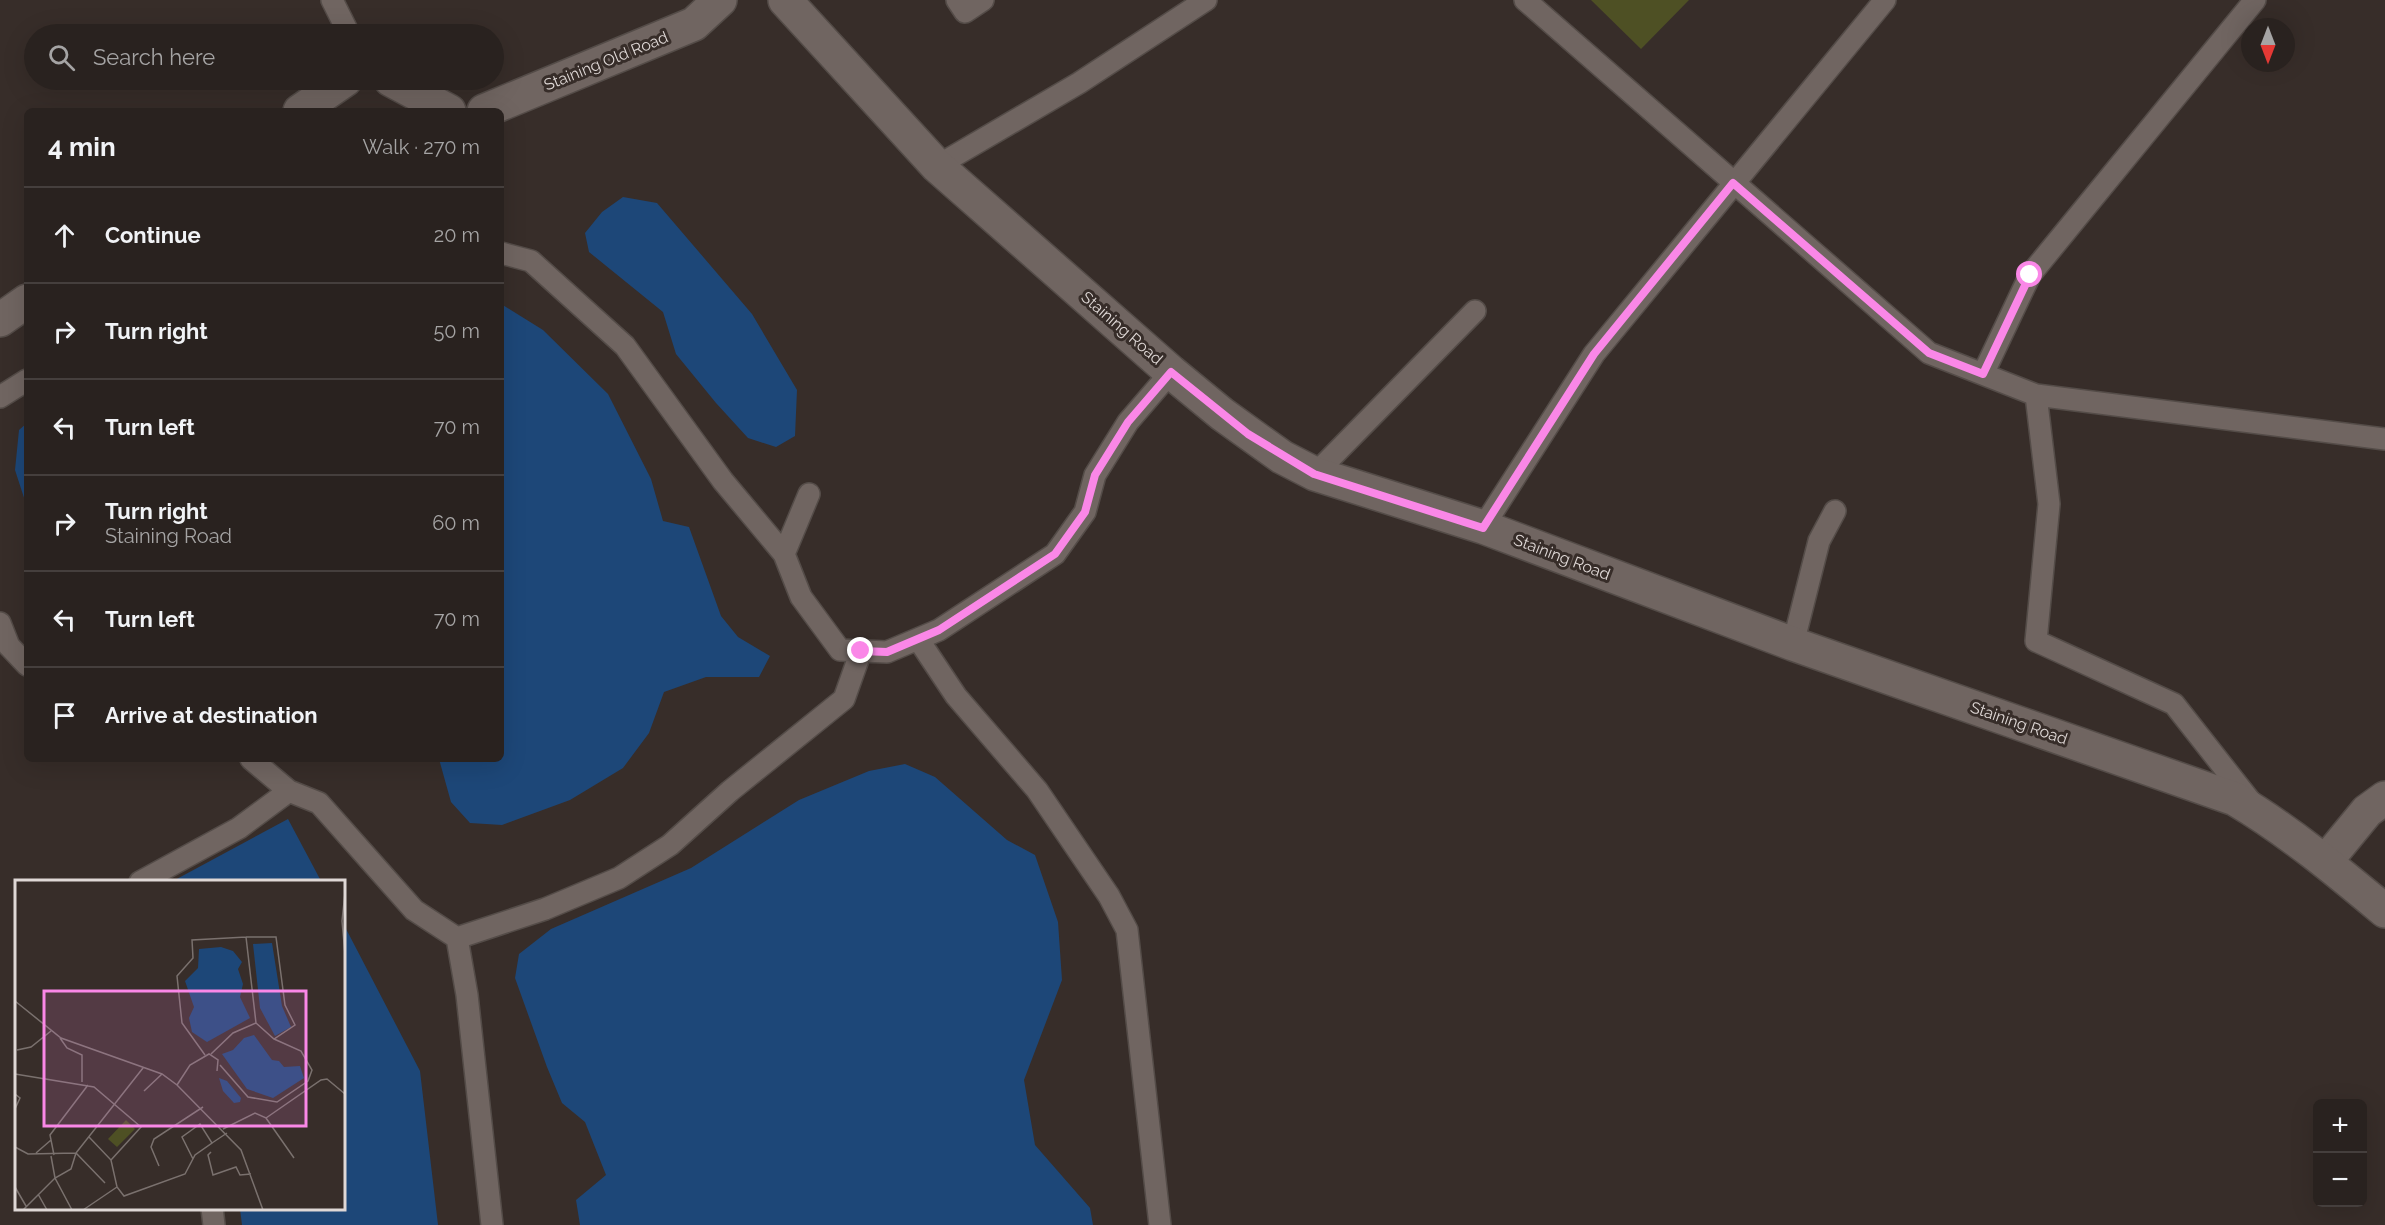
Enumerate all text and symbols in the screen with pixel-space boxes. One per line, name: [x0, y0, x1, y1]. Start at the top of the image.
north arrow: [2241, 18, 2295, 72]
search box: [24, 24, 504, 90]
street label: Staining Old Road: [541, 27, 671, 95]
icon: search: [45, 41, 78, 74]
text: Search here: [93, 44, 215, 70]
text: 4 min: [48, 132, 116, 162]
text: Walk · 270 m: [362, 135, 480, 159]
icon: ahead: [48, 219, 81, 252]
text: Continue: [105, 222, 201, 248]
text: 20 m: [434, 223, 480, 247]
route start: [2016, 261, 2042, 287]
street label: Staining Road: [1077, 287, 1167, 369]
icon: right: [48, 315, 81, 348]
text: Turn right: [105, 318, 208, 344]
text: 50 m: [433, 319, 480, 343]
icon: left: [48, 411, 81, 444]
text: Turn left: [105, 414, 195, 440]
text: 70 m: [434, 415, 480, 439]
text: Turn right: [105, 498, 208, 524]
icon: right: [48, 507, 81, 540]
text: 60 m: [432, 511, 480, 535]
text: Staining Road: [105, 524, 232, 548]
street label: Staining Road: [1511, 530, 1613, 584]
icon: left: [48, 603, 81, 636]
text: Turn left: [105, 606, 195, 632]
text: 70 m: [434, 607, 480, 631]
route end: [847, 637, 873, 663]
street label: Staining Road: [1968, 697, 2070, 749]
icon: arrive: [48, 699, 81, 732]
text: Arrive at destination: [105, 702, 318, 728]
inset map: [15, 880, 345, 1210]
map controls: [2313, 1099, 2367, 1207]
button: +: [2313, 1099, 2367, 1153]
button: −: [2313, 1153, 2367, 1207]

